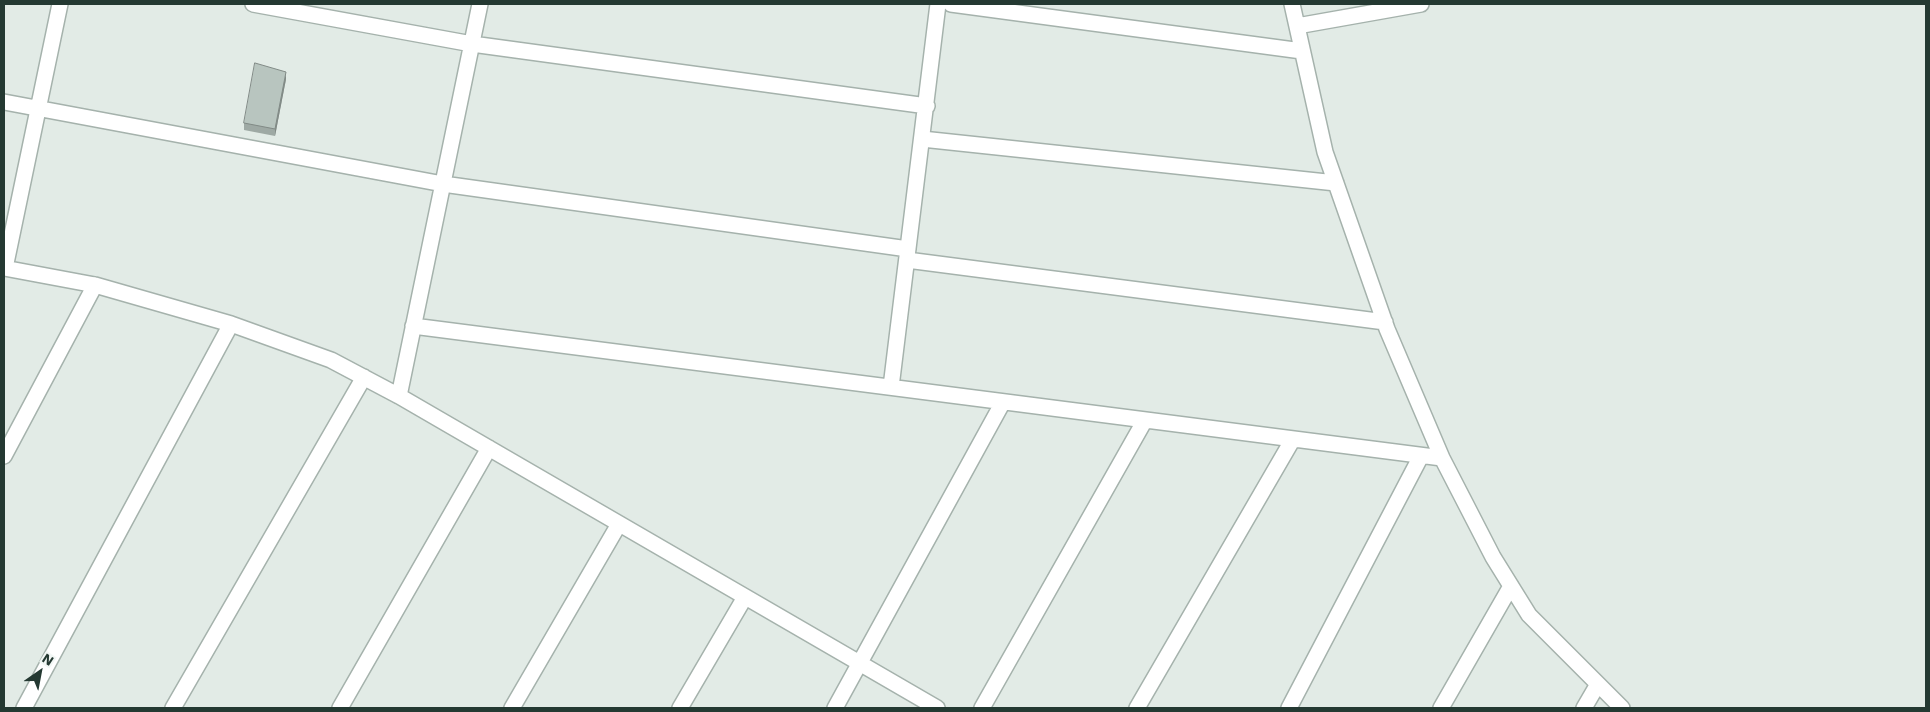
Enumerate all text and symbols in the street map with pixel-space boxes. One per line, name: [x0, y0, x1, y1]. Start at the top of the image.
north arrow: [15, 647, 65, 697]
text: N: [39, 650, 57, 669]

